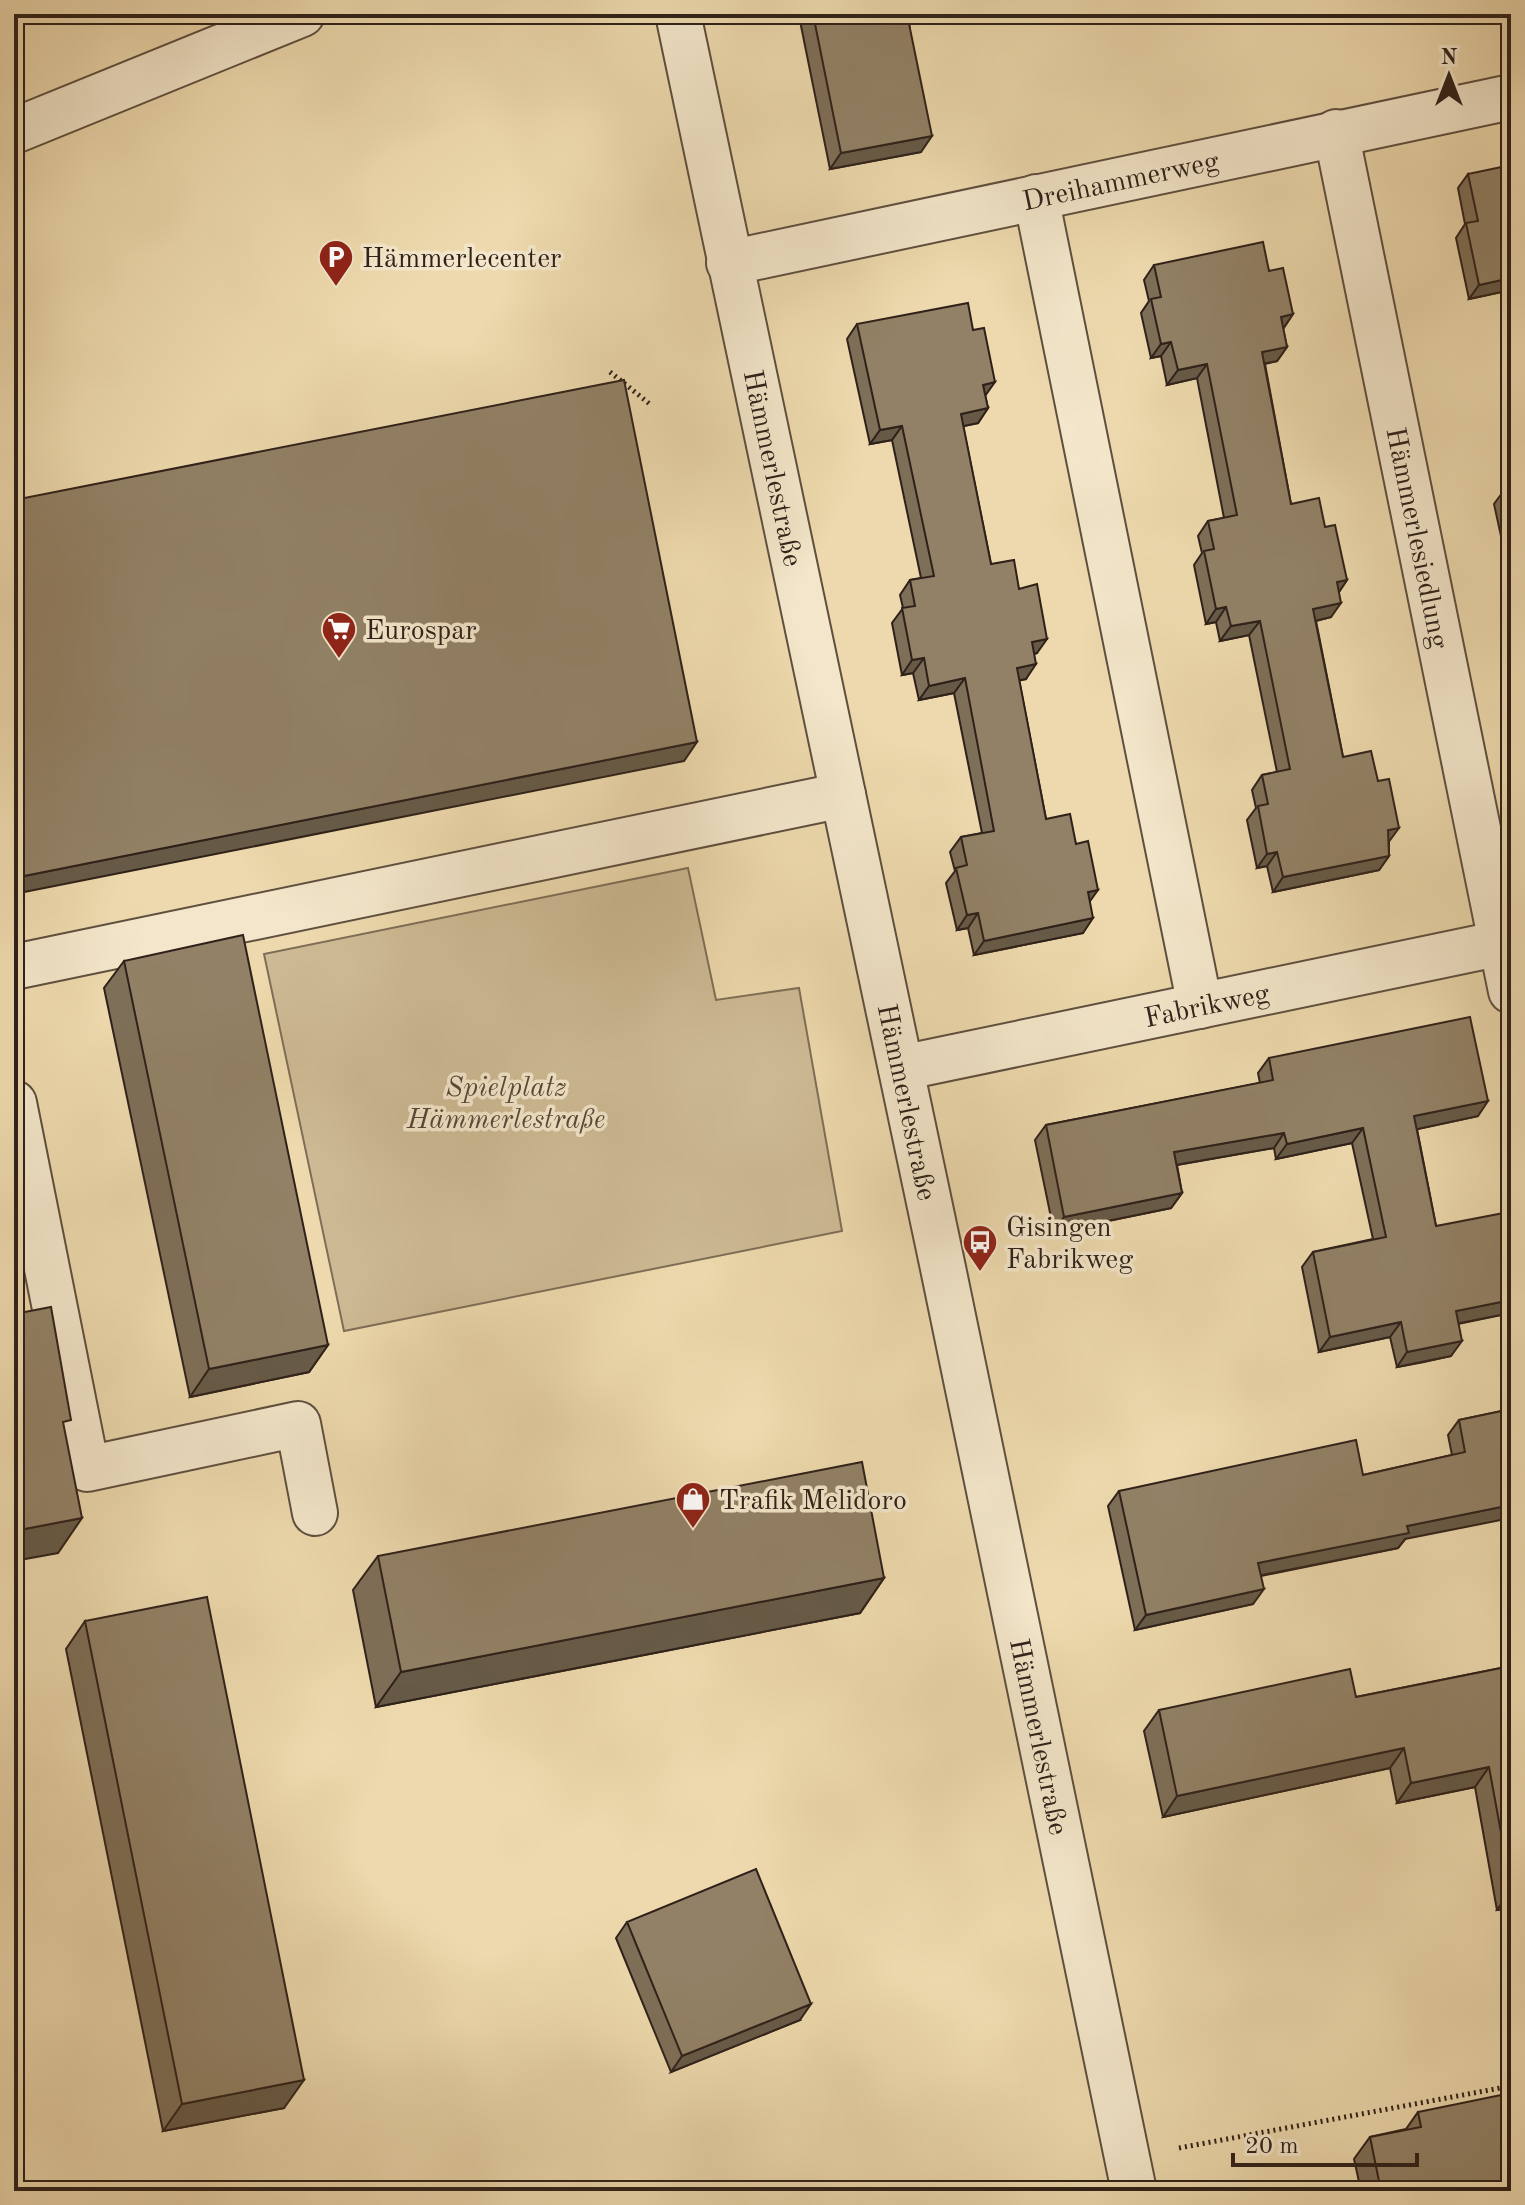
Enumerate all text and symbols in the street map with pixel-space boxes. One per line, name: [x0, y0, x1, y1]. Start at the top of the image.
north arrow: [1409, 36, 1489, 116]
text: N: [1441, 47, 1458, 69]
street label: Dreihammerweg: [1020, 148, 1222, 217]
parking icon: Hämmerlecenter: [317, 238, 355, 288]
place label: Hämmerlecenter: [362, 246, 562, 274]
street label: Hämmerlestraße: [737, 368, 805, 569]
street label: Hämmerlesiedlung: [1380, 425, 1452, 651]
supermarket icon: Eurospar: [320, 610, 358, 660]
place label: Eurospar: [365, 618, 477, 646]
street label: Fabrikweg: [1142, 981, 1272, 1034]
street label: Hämmerlestraße: [871, 1002, 939, 1203]
park label: Spielplatz Hämmerlestraße: [406, 1075, 605, 1135]
place label: Gisingen Fabrikweg: [1006, 1215, 1133, 1275]
bus stop icon: Gisingen Fabrikweg: [961, 1223, 999, 1273]
shop icon: Trafik Melidoro: [674, 1480, 712, 1530]
place label: Trafik Melidoro: [719, 1488, 907, 1516]
street label: Hämmerlestraße: [1003, 1636, 1071, 1838]
scale bar: [1233, 2117, 1417, 2167]
text: 20 m: [1245, 2135, 1299, 2159]

